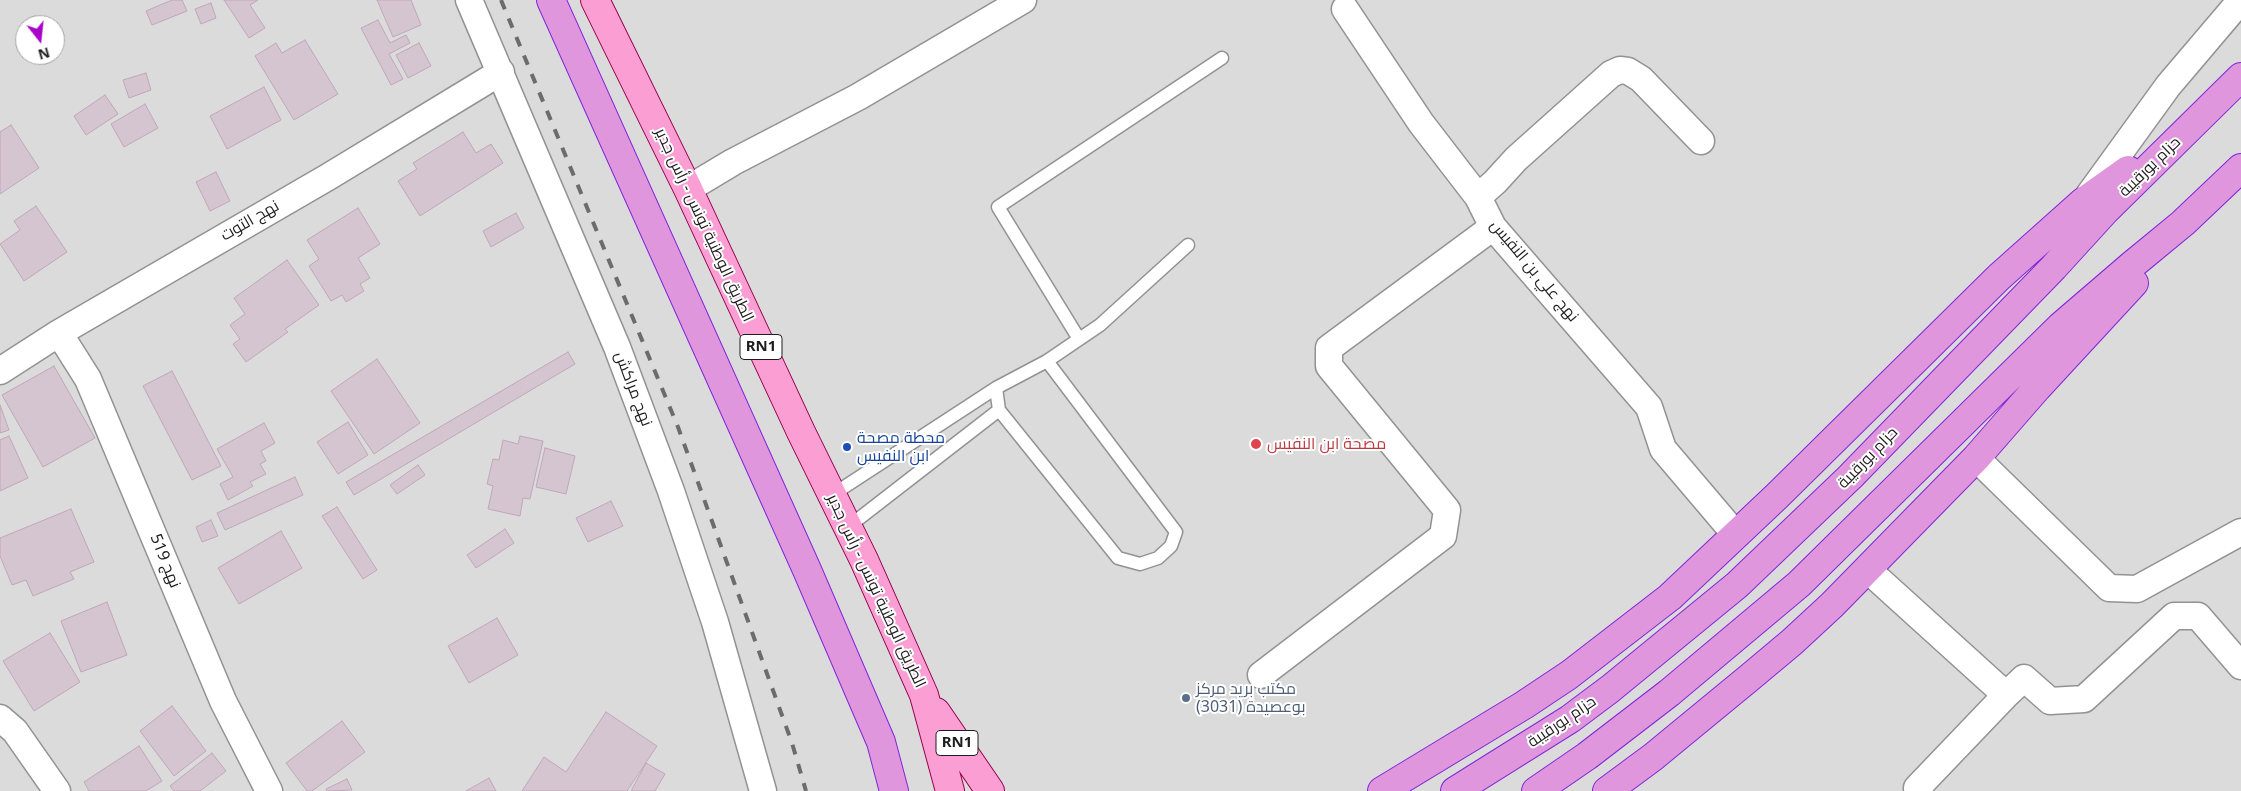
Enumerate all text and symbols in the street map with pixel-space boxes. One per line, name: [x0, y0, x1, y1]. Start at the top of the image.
north arrow: [15, 15, 65, 65]
text: N: [36, 43, 52, 65]
street label: الطريق الوطنية تونس - رأس جدير: [651, 125, 757, 325]
street label: حزام بورقيبة: [2115, 133, 2185, 201]
street label: نهج التوت: [217, 197, 283, 245]
street label: نهج علي بن النفيس: [1486, 216, 1582, 326]
road number: RN1: [740, 334, 782, 360]
street label: نهج مراكش: [610, 349, 656, 429]
street label: حزام بورقيبة: [1834, 423, 1902, 493]
place label: محطة مصحة ابن النفيس: [857, 428, 945, 466]
place label: مصحة ابن النفيس: [1267, 434, 1386, 454]
marker: مصحة ابن النفيس: [1249, 437, 1263, 451]
marker: محطة مصحة ابن النفيس: [841, 441, 853, 453]
street label: الطريق الوطنية تونس - رأس جدير: [823, 491, 929, 691]
street label: نهج 519: [146, 531, 184, 591]
place label: مكتب بريد مركز بوعصيدة (3031): [1196, 679, 1306, 717]
marker: مكتب بريد مركز بوعصيدة (3031): [1180, 692, 1192, 704]
street label: حزام بورقيبة: [1524, 692, 1600, 752]
road number: RN1: [936, 730, 978, 756]

